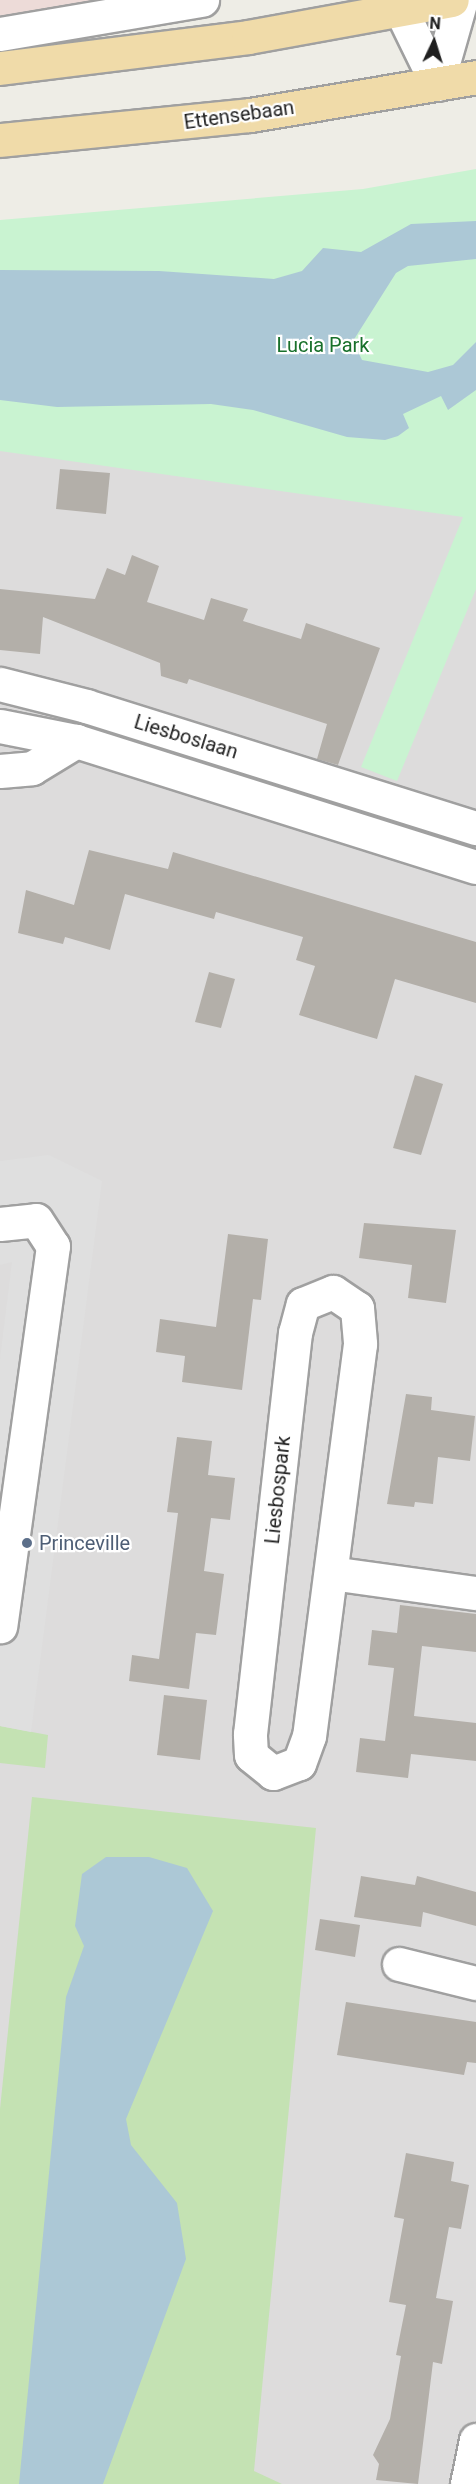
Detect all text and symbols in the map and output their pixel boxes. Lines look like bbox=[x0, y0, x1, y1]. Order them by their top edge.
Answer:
north arrow bbox=[404, 12, 464, 72]
text: N bbox=[429, 14, 442, 33]
street label: Ettensebaan bbox=[182, 95, 296, 135]
park label: Lucia Park bbox=[277, 333, 369, 357]
street label: Liesboslaan bbox=[131, 710, 241, 764]
street label: Liesbospark bbox=[260, 1435, 296, 1545]
place label: Princeville bbox=[39, 1531, 130, 1555]
marker: Princeville bbox=[20, 1536, 34, 1550]

